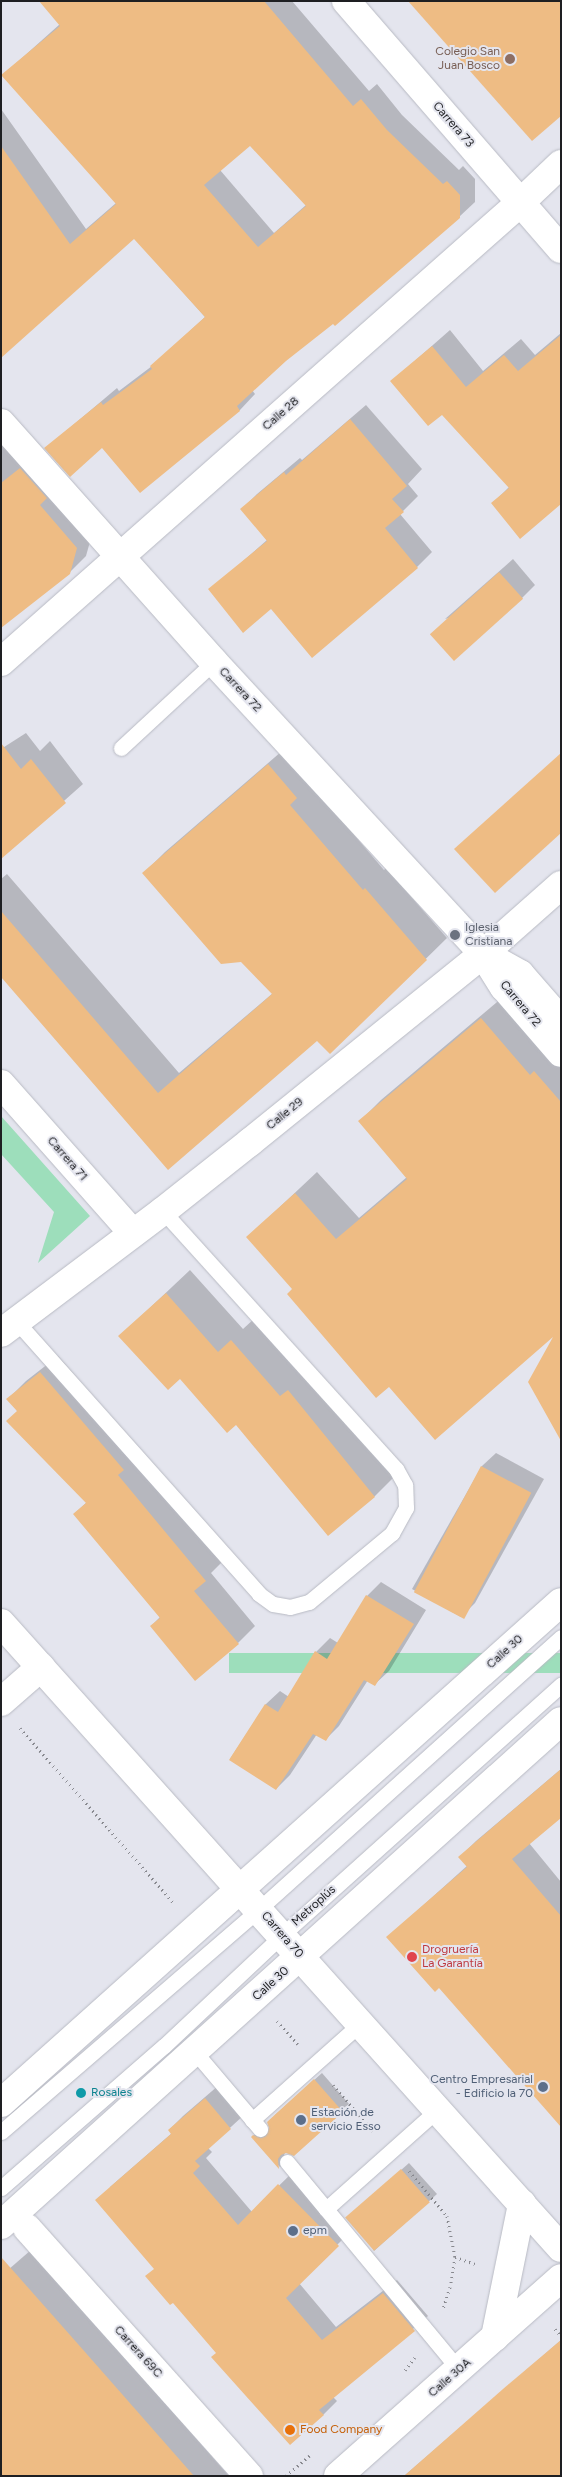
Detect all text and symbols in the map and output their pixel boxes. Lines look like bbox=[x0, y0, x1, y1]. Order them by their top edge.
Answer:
place label: Colegio San Juan Bosco bbox=[435, 45, 500, 73]
marker: Colegio San Juan Bosco bbox=[504, 53, 516, 65]
street label: Carrera 73 bbox=[429, 99, 477, 151]
street label: Calle 28 bbox=[260, 394, 302, 434]
street label: Carrera 72 bbox=[216, 665, 264, 715]
place label: Iglesia Cristiana bbox=[465, 921, 512, 949]
marker: Iglesia Cristiana bbox=[449, 929, 461, 941]
street label: Carrera 72 bbox=[497, 978, 543, 1030]
street label: Calle 29 bbox=[264, 1095, 306, 1133]
street label: Carrera 71 bbox=[44, 1134, 90, 1184]
street label: Calle 30 bbox=[484, 1632, 526, 1672]
street label: Metroplús bbox=[289, 1882, 339, 1930]
street label: Carrera 70 bbox=[258, 1909, 306, 1961]
place label: Drogruería La Garantía bbox=[422, 1943, 483, 1971]
marker: Drogruería La Garantía bbox=[406, 1951, 418, 1963]
street label: Calle 30 bbox=[250, 1964, 292, 2004]
place label: Centro Empresarial - Edificio la 70 bbox=[430, 2073, 533, 2101]
marker: Centro Empresarial - Edificio la 70 bbox=[537, 2081, 549, 2093]
place label: Rosales bbox=[91, 2086, 132, 2100]
marker: Rosales bbox=[75, 2087, 87, 2099]
place label: Estación de servicio Esso bbox=[311, 2106, 381, 2134]
marker: Estación de servicio Esso bbox=[295, 2114, 307, 2126]
place label: epm bbox=[303, 2224, 327, 2238]
marker: epm bbox=[287, 2225, 299, 2237]
street label: Carrera 69C bbox=[111, 2323, 165, 2381]
street label: Calle 30A bbox=[426, 2356, 474, 2400]
place label: Food Company bbox=[300, 2423, 382, 2437]
marker: Food Company bbox=[284, 2424, 296, 2436]

